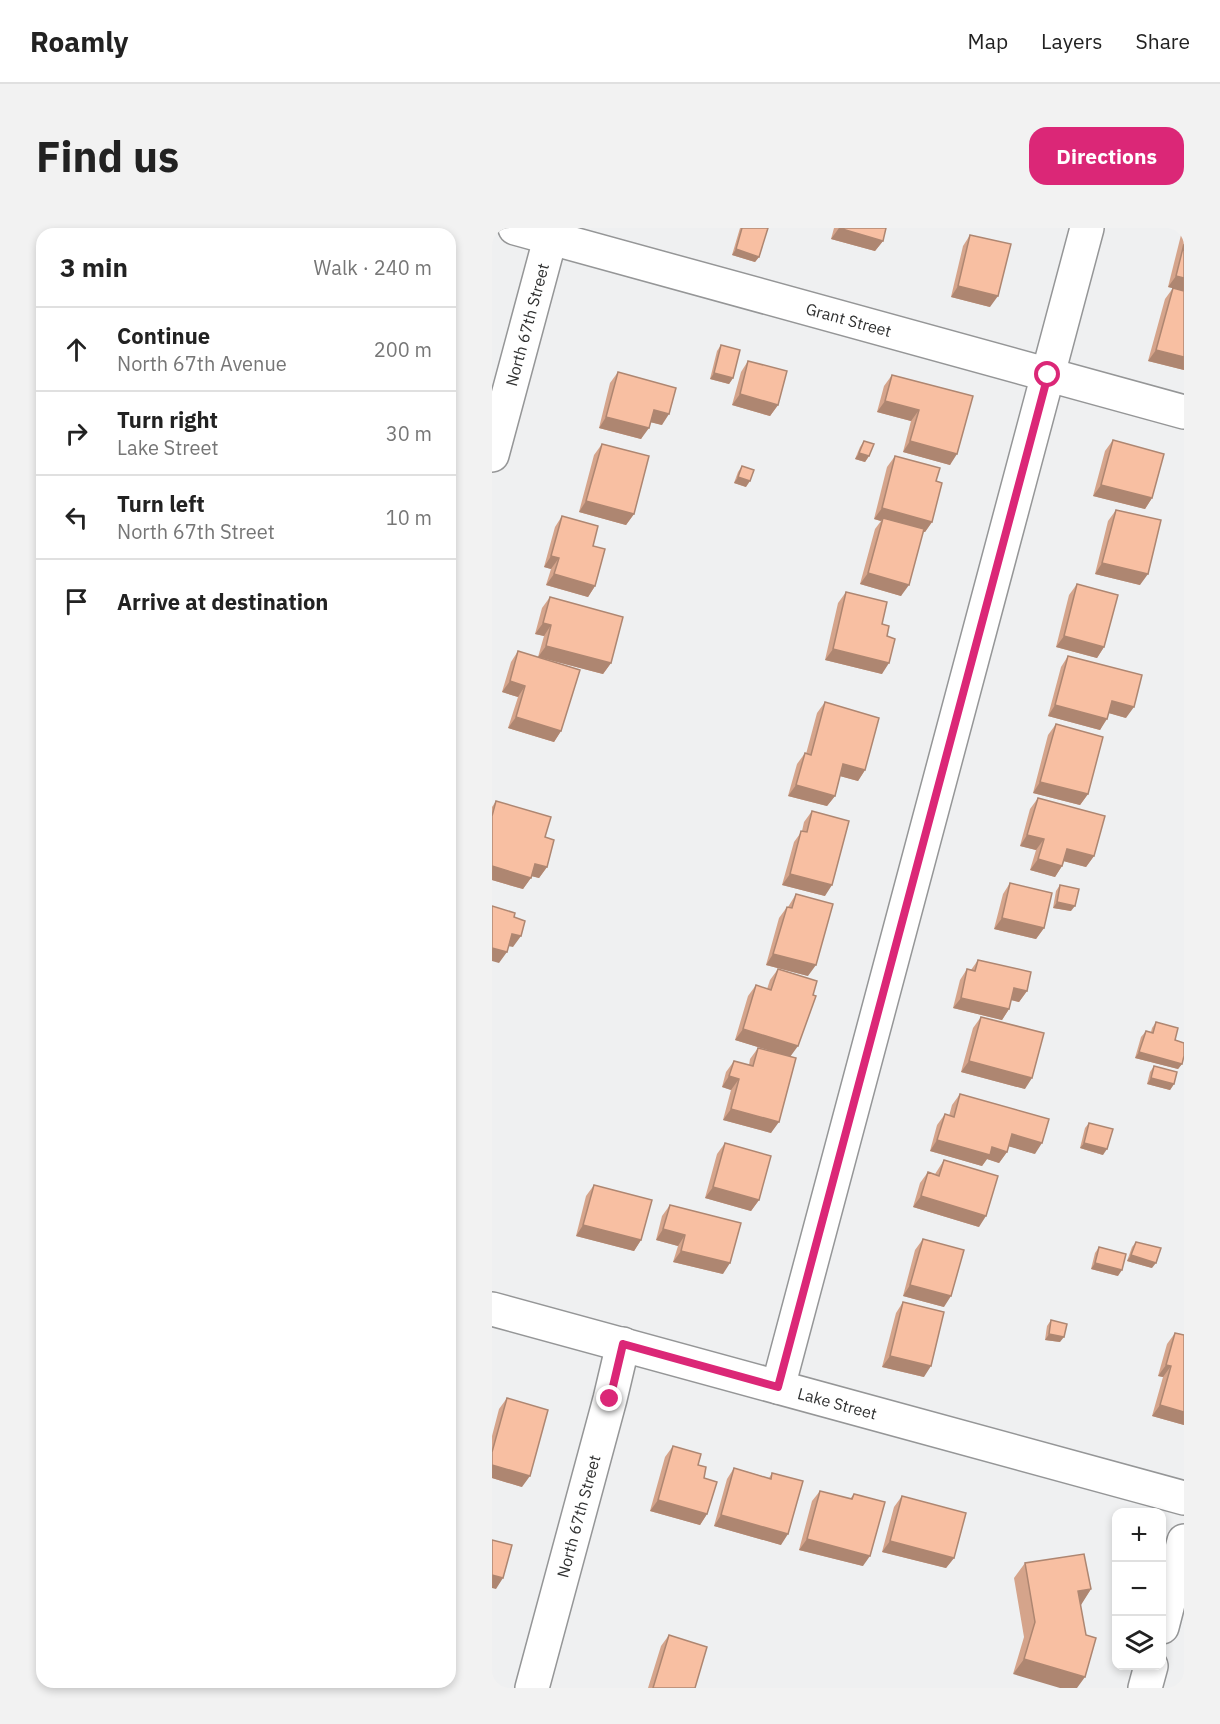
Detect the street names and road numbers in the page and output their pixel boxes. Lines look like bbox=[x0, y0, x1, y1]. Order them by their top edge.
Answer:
street label: North 67th Street bbox=[501, 261, 553, 388]
street label: Grant Street bbox=[804, 298, 894, 341]
street label: Lake Street bbox=[796, 1383, 879, 1424]
street label: North 67th Street bbox=[552, 1453, 605, 1580]

